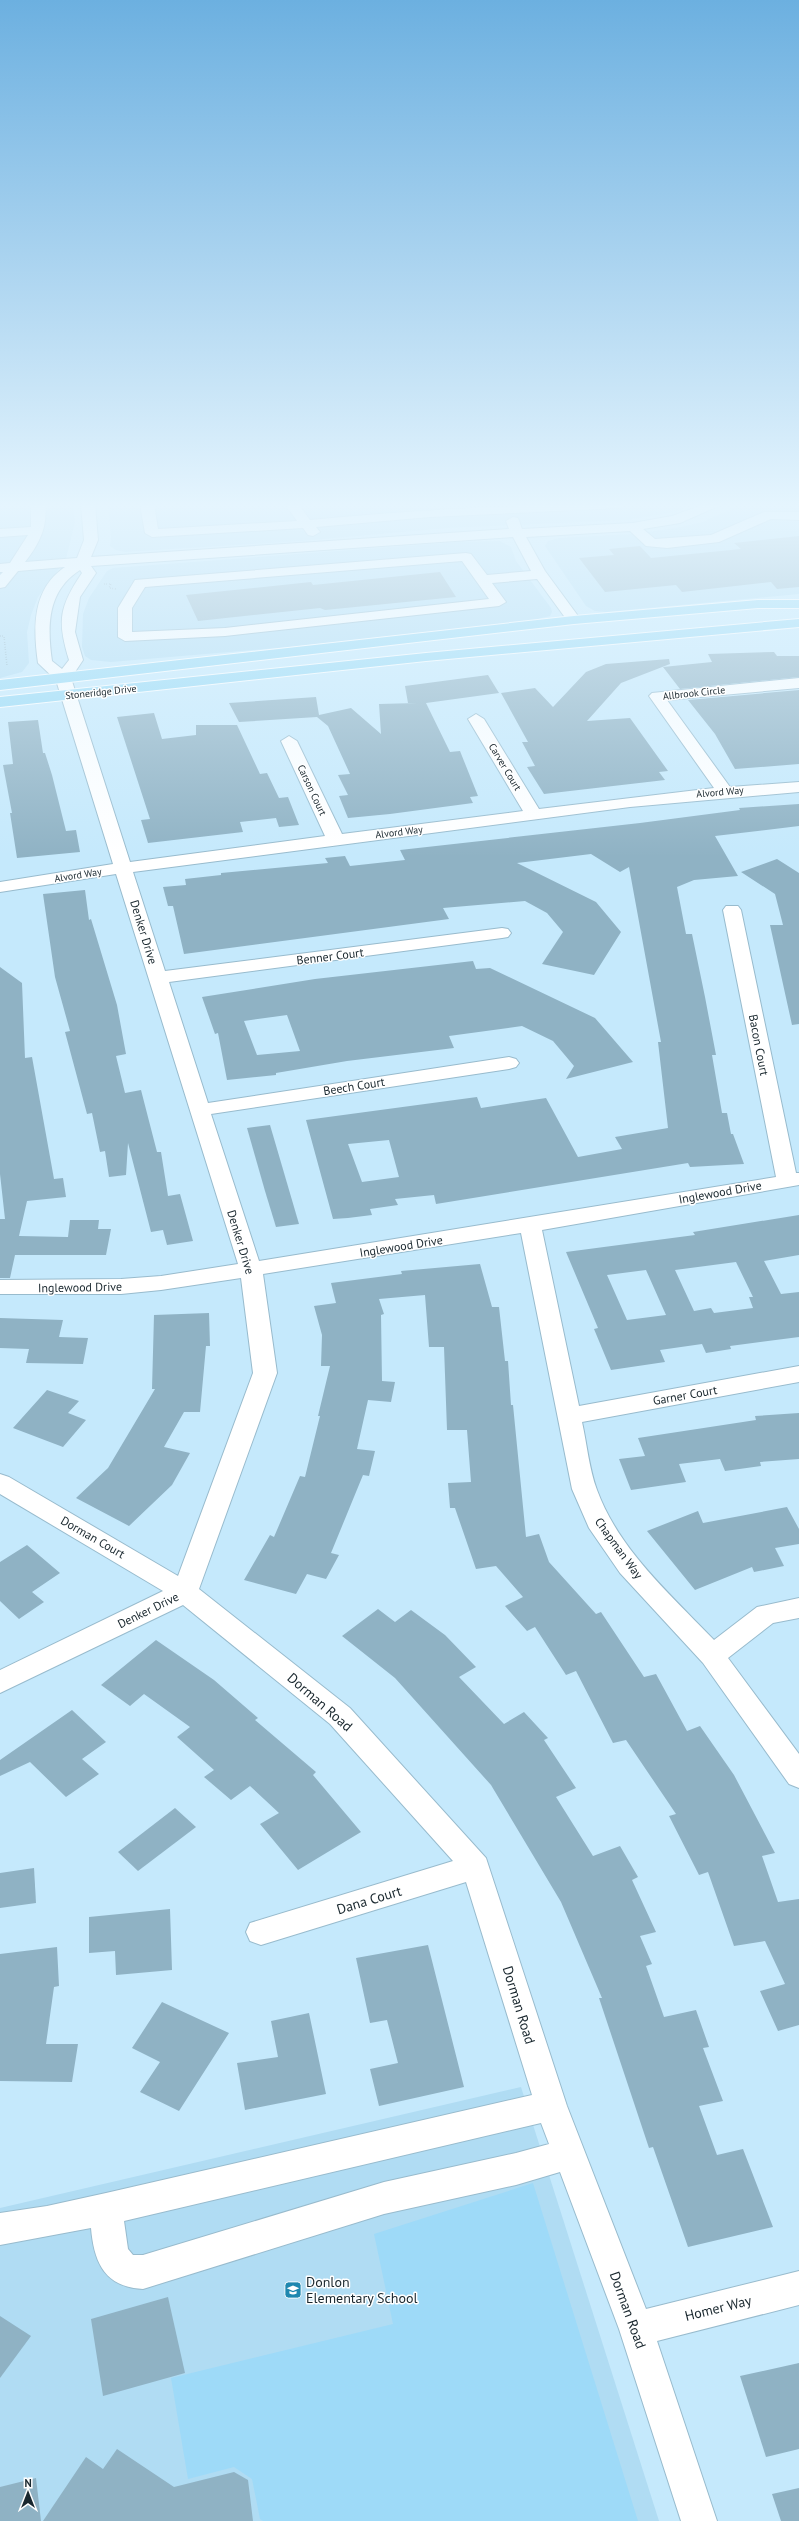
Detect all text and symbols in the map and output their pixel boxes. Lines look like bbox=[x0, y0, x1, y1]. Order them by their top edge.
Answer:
street label: Stoneridge Drive bbox=[65, 682, 137, 702]
street label: Allbrook Circle bbox=[662, 683, 726, 703]
street label: Carver Court bbox=[486, 741, 525, 794]
street label: Carson Court bbox=[295, 762, 330, 818]
street label: Alvord Way bbox=[696, 783, 745, 801]
street label: Alvord Way bbox=[375, 823, 424, 841]
street label: Alvord Way bbox=[53, 865, 103, 885]
street label: Denker Drive bbox=[127, 898, 161, 966]
street label: Benner Court bbox=[296, 944, 364, 968]
street label: Bacon Court bbox=[746, 1013, 772, 1077]
street label: Beech Court bbox=[322, 1074, 386, 1098]
street label: Inglewood Drive bbox=[677, 1177, 763, 1207]
street label: Denker Drive bbox=[224, 1208, 258, 1276]
street label: Inglewood Drive bbox=[358, 1232, 444, 1260]
street label: Inglewood Drive bbox=[38, 1279, 122, 1295]
street label: Garner Court bbox=[652, 1382, 718, 1408]
street label: Dorman Court bbox=[58, 1513, 128, 1561]
street label: Chapman Way bbox=[592, 1514, 646, 1582]
street label: Denker Drive bbox=[115, 1589, 181, 1631]
street label: Dorman Road bbox=[284, 1669, 356, 1735]
street label: Dana Court bbox=[334, 1882, 404, 1918]
street label: Dorman Road bbox=[499, 1964, 539, 2046]
street label: Dorman Road bbox=[606, 2269, 650, 2351]
place label: Donlon Elementary School bbox=[306, 2273, 418, 2307]
school or university icon: Donlon Elementary School bbox=[283, 2280, 303, 2300]
street label: Homer Way bbox=[683, 2291, 754, 2325]
north arrow bbox=[8, 2473, 48, 2513]
text: N bbox=[24, 2476, 32, 2490]

